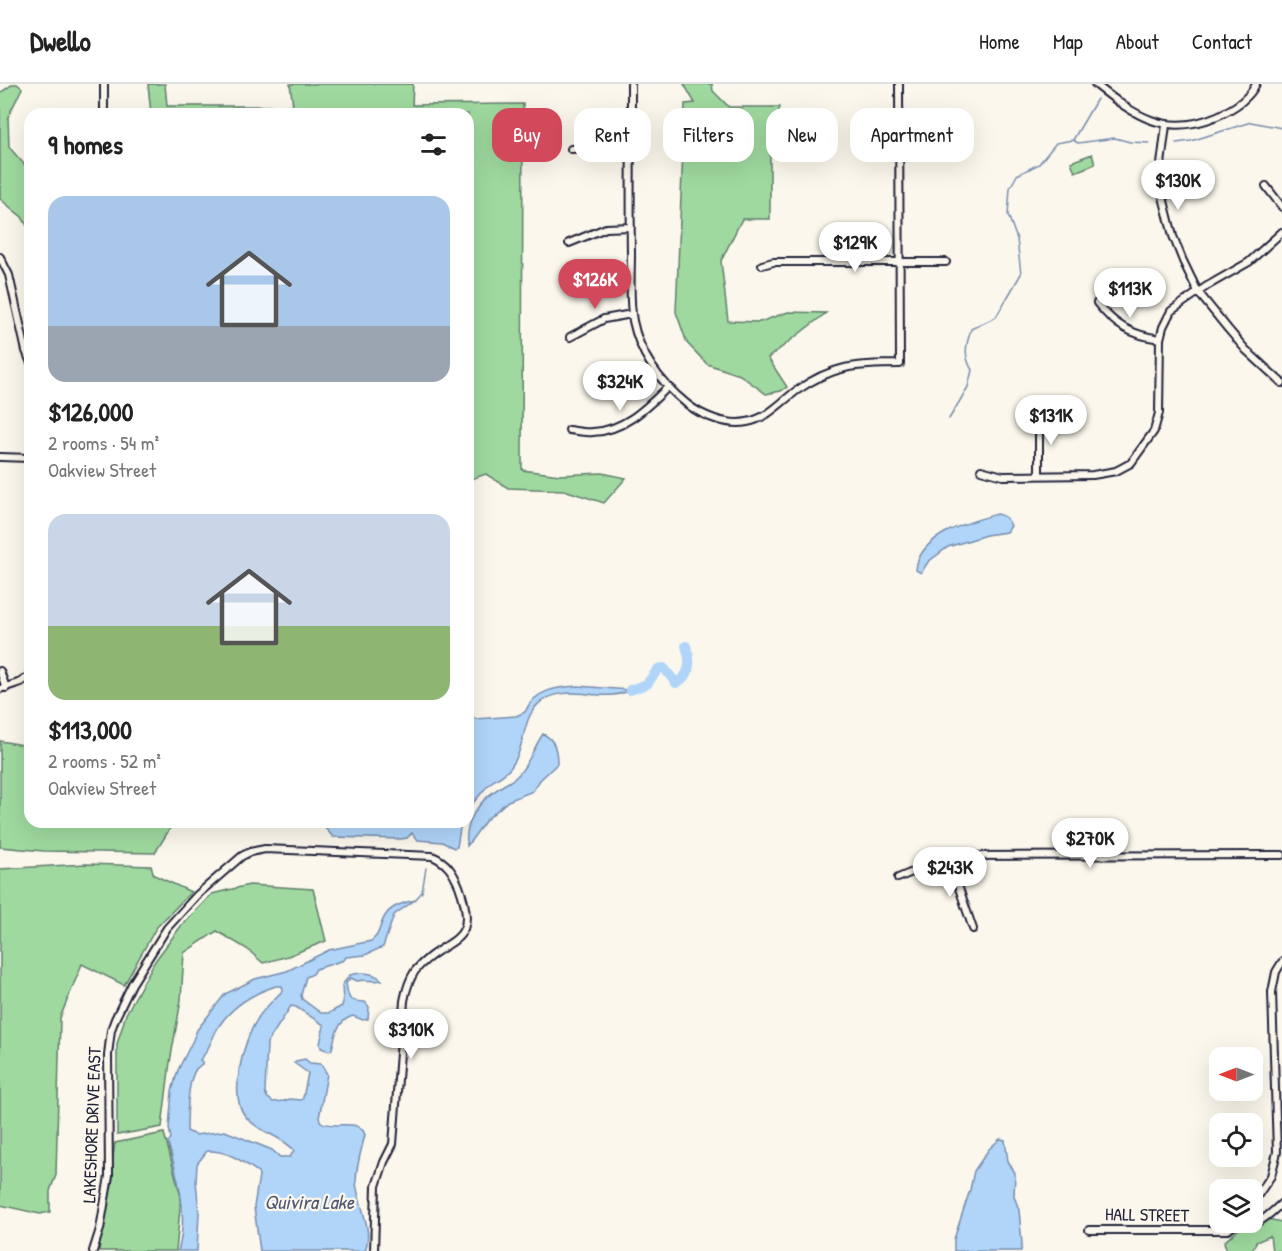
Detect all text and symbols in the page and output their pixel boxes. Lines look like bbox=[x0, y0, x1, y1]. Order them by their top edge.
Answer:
text: Dwello bbox=[30, 22, 91, 60]
text: Home bbox=[979, 27, 1020, 56]
text: Map bbox=[1053, 27, 1083, 56]
text: About bbox=[1116, 27, 1159, 56]
text: Contact bbox=[1192, 27, 1252, 56]
chip: Buy bbox=[492, 108, 562, 162]
chip: Rent bbox=[574, 108, 651, 162]
chip: Filters bbox=[663, 108, 754, 162]
chip: New bbox=[766, 108, 838, 162]
chip: Apartment bbox=[850, 108, 974, 162]
text: 9 homes bbox=[48, 127, 123, 162]
icon: filters bbox=[417, 128, 450, 161]
pin: $130K bbox=[1136, 160, 1220, 211]
text: $130K bbox=[1155, 166, 1201, 193]
pin: $129K bbox=[813, 222, 897, 273]
text: $129K bbox=[833, 228, 877, 255]
icon: home bbox=[195, 235, 303, 343]
pin: $126K bbox=[553, 259, 637, 310]
text: $126K bbox=[572, 265, 618, 292]
pin: $113K bbox=[1088, 268, 1172, 319]
text: $113K bbox=[1108, 274, 1152, 301]
pin: $324K bbox=[578, 361, 662, 412]
text: $324K bbox=[597, 367, 643, 394]
text: $126,000 bbox=[48, 394, 133, 429]
pin: $131K bbox=[1009, 395, 1093, 446]
text: $131K bbox=[1029, 401, 1073, 428]
text: 2 rooms · 54 m² bbox=[48, 429, 159, 456]
text: Oakview Street bbox=[48, 456, 156, 483]
icon: home bbox=[195, 553, 303, 661]
text: $113,000 bbox=[48, 712, 132, 747]
text: 2 rooms · 52 m² bbox=[48, 747, 161, 774]
text: Oakview Street bbox=[48, 774, 156, 801]
pin: $270K bbox=[1048, 818, 1132, 869]
text: $270K bbox=[1066, 824, 1114, 851]
pin: $243K bbox=[908, 847, 992, 898]
text: $243K bbox=[927, 853, 973, 880]
pin: $310K bbox=[369, 1009, 453, 1060]
text: $310K bbox=[388, 1015, 434, 1042]
street label: LAKESHORE DRIVE EAST bbox=[76, 1046, 107, 1204]
north arrow bbox=[1209, 1047, 1263, 1101]
map controls bbox=[1209, 1047, 1263, 1233]
button: locate bbox=[1209, 1113, 1263, 1167]
button: layers bbox=[1209, 1179, 1263, 1233]
water label: Quivira Lake bbox=[264, 1188, 355, 1215]
street label: HALL STREET bbox=[1105, 1201, 1190, 1228]

